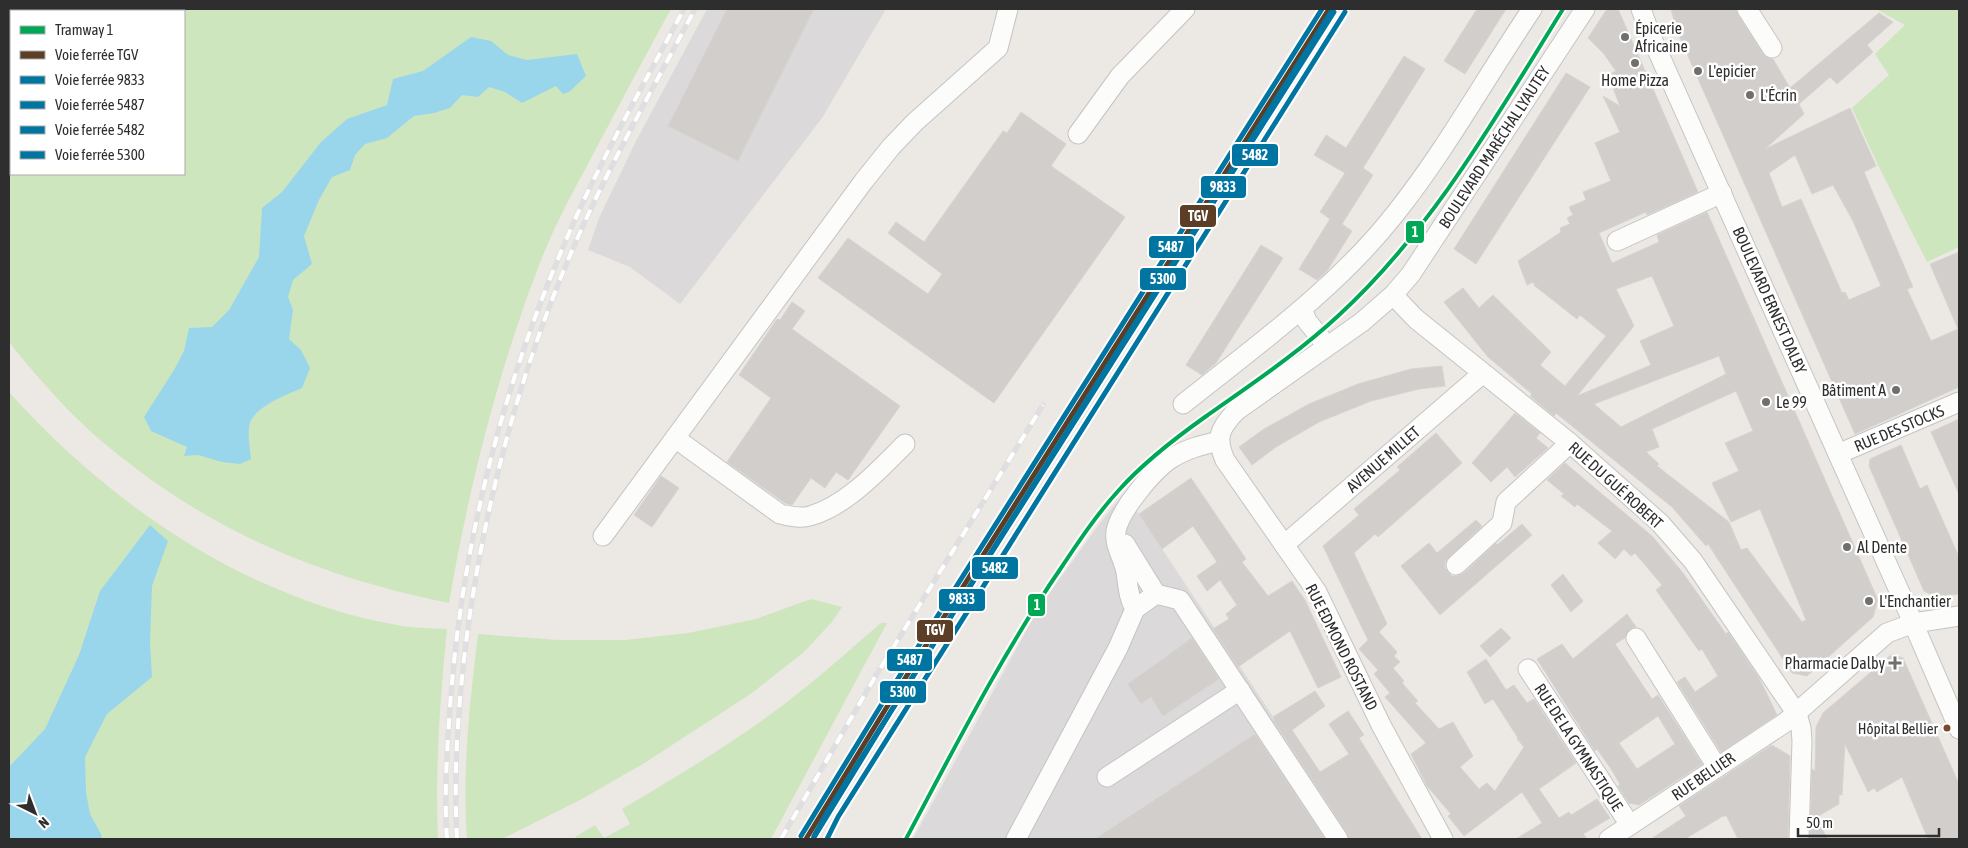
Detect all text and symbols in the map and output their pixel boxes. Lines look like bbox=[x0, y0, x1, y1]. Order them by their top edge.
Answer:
legend bbox=[10, 10, 185, 175]
place label: Épicerie Africaine bbox=[1635, 19, 1688, 55]
text: Tramway 1 bbox=[55, 21, 114, 38]
marker: Épicerie Africaine bbox=[1619, 31, 1631, 43]
text: Voie ferrée TGV bbox=[55, 46, 139, 63]
marker: Home Pizza bbox=[1629, 57, 1641, 69]
street label: BOULEVARD MARÉCHAL LYAUTEY bbox=[1435, 62, 1554, 231]
place label: L'epicier bbox=[1708, 62, 1756, 81]
marker: L'epicier bbox=[1692, 65, 1704, 77]
text: Voie ferrée 9833 bbox=[55, 71, 145, 88]
place label: Home Pizza bbox=[1601, 71, 1669, 89]
place label: L'Écrin bbox=[1760, 86, 1797, 104]
marker: L'Écrin bbox=[1744, 89, 1756, 101]
text: Voie ferrée 5487 bbox=[55, 96, 145, 113]
text: Voie ferrée 5482 bbox=[55, 121, 145, 138]
line badge: 5482 bbox=[1231, 143, 1279, 167]
text: Voie ferrée 5300 bbox=[55, 146, 145, 163]
text: 5482 bbox=[1242, 147, 1269, 163]
line badge: 9833 bbox=[1200, 175, 1247, 199]
text: 9833 bbox=[1210, 179, 1236, 195]
line badge: TGV bbox=[1179, 204, 1217, 228]
text: TGV bbox=[1188, 208, 1208, 224]
line badge: 1 bbox=[1405, 220, 1425, 244]
text: 1 bbox=[1412, 224, 1419, 240]
street label: BOULEVARD ERNEST DALBY bbox=[1730, 224, 1811, 377]
line badge: 5487 bbox=[1148, 235, 1195, 259]
text: 5487 bbox=[1158, 239, 1184, 255]
line badge: 5300 bbox=[1139, 267, 1187, 291]
text: 5300 bbox=[1150, 271, 1177, 287]
place label: Bâtiment A bbox=[1822, 381, 1886, 399]
marker: Bâtiment A bbox=[1890, 384, 1902, 396]
place label: Le 99 bbox=[1776, 393, 1807, 411]
marker: Le 99 bbox=[1760, 396, 1772, 408]
street label: RUE DES STOCKS bbox=[1851, 401, 1947, 455]
street label: AVENUE MILLET bbox=[1343, 422, 1423, 496]
street label: RUE DU GUÉ ROBERT bbox=[1565, 438, 1667, 532]
place label: Al Dente bbox=[1857, 538, 1907, 556]
marker: Al Dente bbox=[1841, 541, 1853, 553]
line badge: 5482 bbox=[971, 556, 1019, 580]
text: 5482 bbox=[982, 560, 1009, 576]
street label: RUE EDMOND ROSTAND bbox=[1302, 581, 1382, 713]
line badge: 9833 bbox=[938, 588, 986, 612]
text: 9833 bbox=[949, 591, 975, 607]
place label: L'Enchantier bbox=[1879, 592, 1951, 610]
line badge: 1 bbox=[1027, 593, 1046, 617]
marker: L'Enchantier bbox=[1863, 595, 1875, 607]
text: 1 bbox=[1034, 597, 1041, 613]
line badge: TGV bbox=[916, 619, 954, 643]
text: TGV bbox=[925, 622, 945, 638]
line badge: 5487 bbox=[886, 648, 933, 672]
text: 5487 bbox=[897, 652, 923, 668]
place label: Pharmacie Dalby bbox=[1785, 654, 1885, 673]
marker: Pharmacie Dalby bbox=[1889, 657, 1901, 669]
line badge: 5300 bbox=[879, 680, 927, 704]
street label: RUE DE LA GYMNASTIQUE bbox=[1531, 680, 1627, 814]
text: 5300 bbox=[890, 684, 917, 700]
place label: Hôpital Bellier bbox=[1858, 720, 1939, 737]
marker: Hôpital Bellier bbox=[1942, 723, 1952, 733]
street label: RUE BELLIER bbox=[1668, 748, 1738, 804]
north arrow bbox=[10, 788, 60, 838]
scale bar bbox=[1798, 806, 1939, 838]
text: N bbox=[35, 814, 52, 831]
text: 50 m bbox=[1806, 814, 1833, 831]

